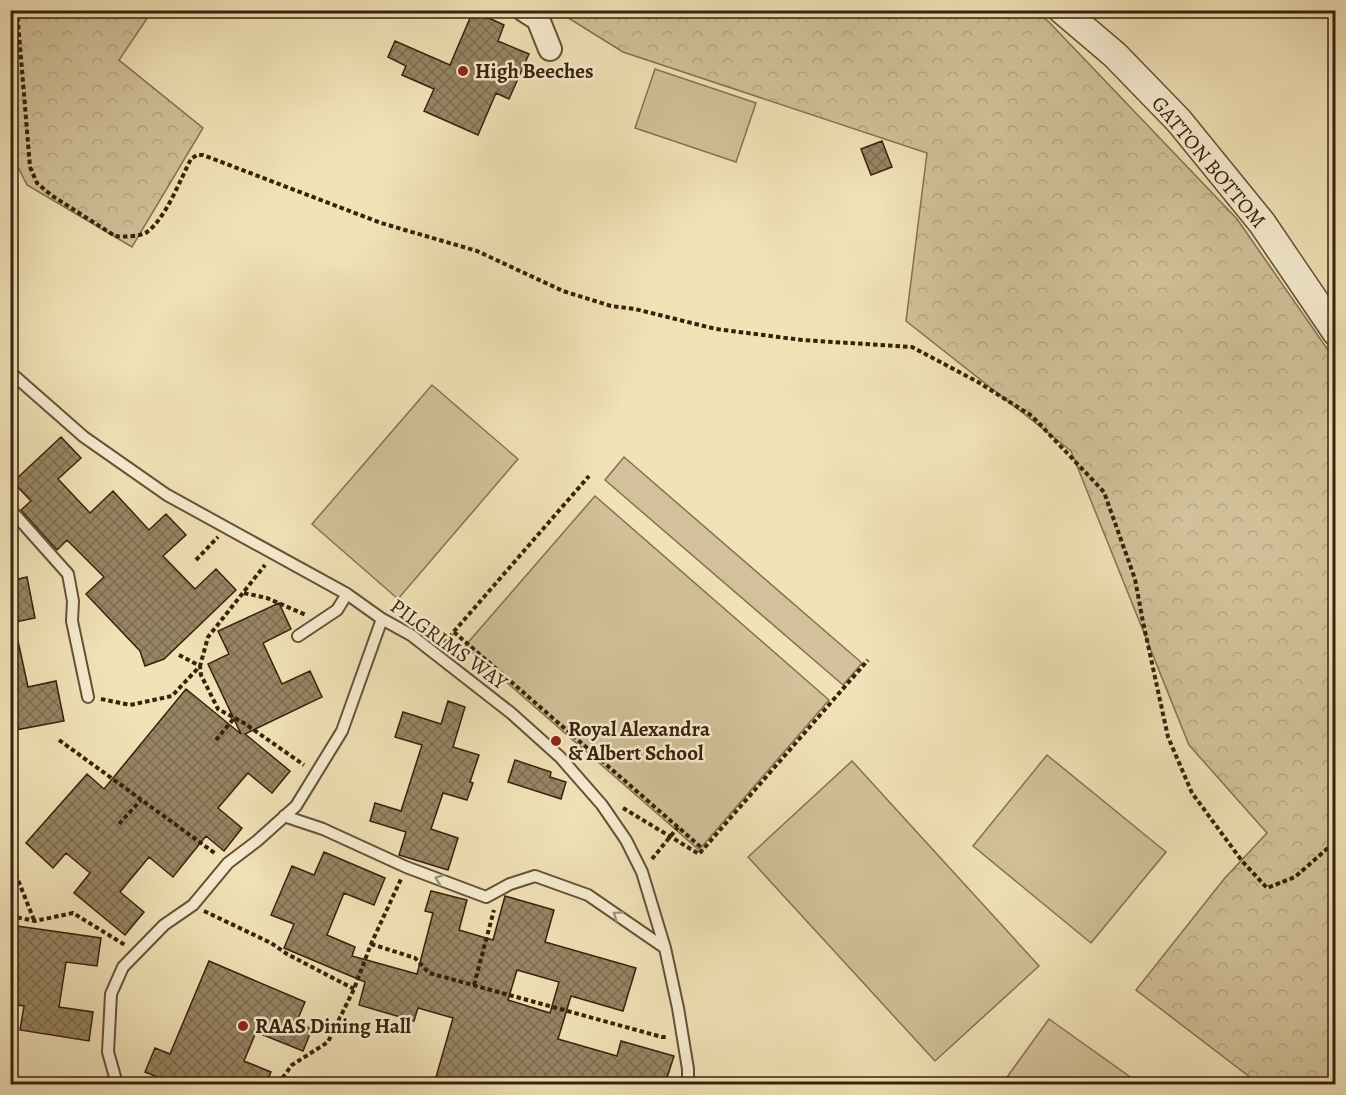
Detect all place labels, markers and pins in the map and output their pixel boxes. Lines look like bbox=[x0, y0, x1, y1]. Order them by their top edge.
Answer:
place label: High Beeches bbox=[475, 57, 594, 85]
marker: High Beeches bbox=[456, 64, 470, 78]
place label: Royal Alexandra & Albert School bbox=[568, 715, 711, 767]
marker: Royal Alexandra & Albert School bbox=[549, 734, 563, 748]
place label: RAAS Dining Hall bbox=[255, 1012, 411, 1040]
marker: RAAS Dining Hall bbox=[236, 1019, 250, 1033]

